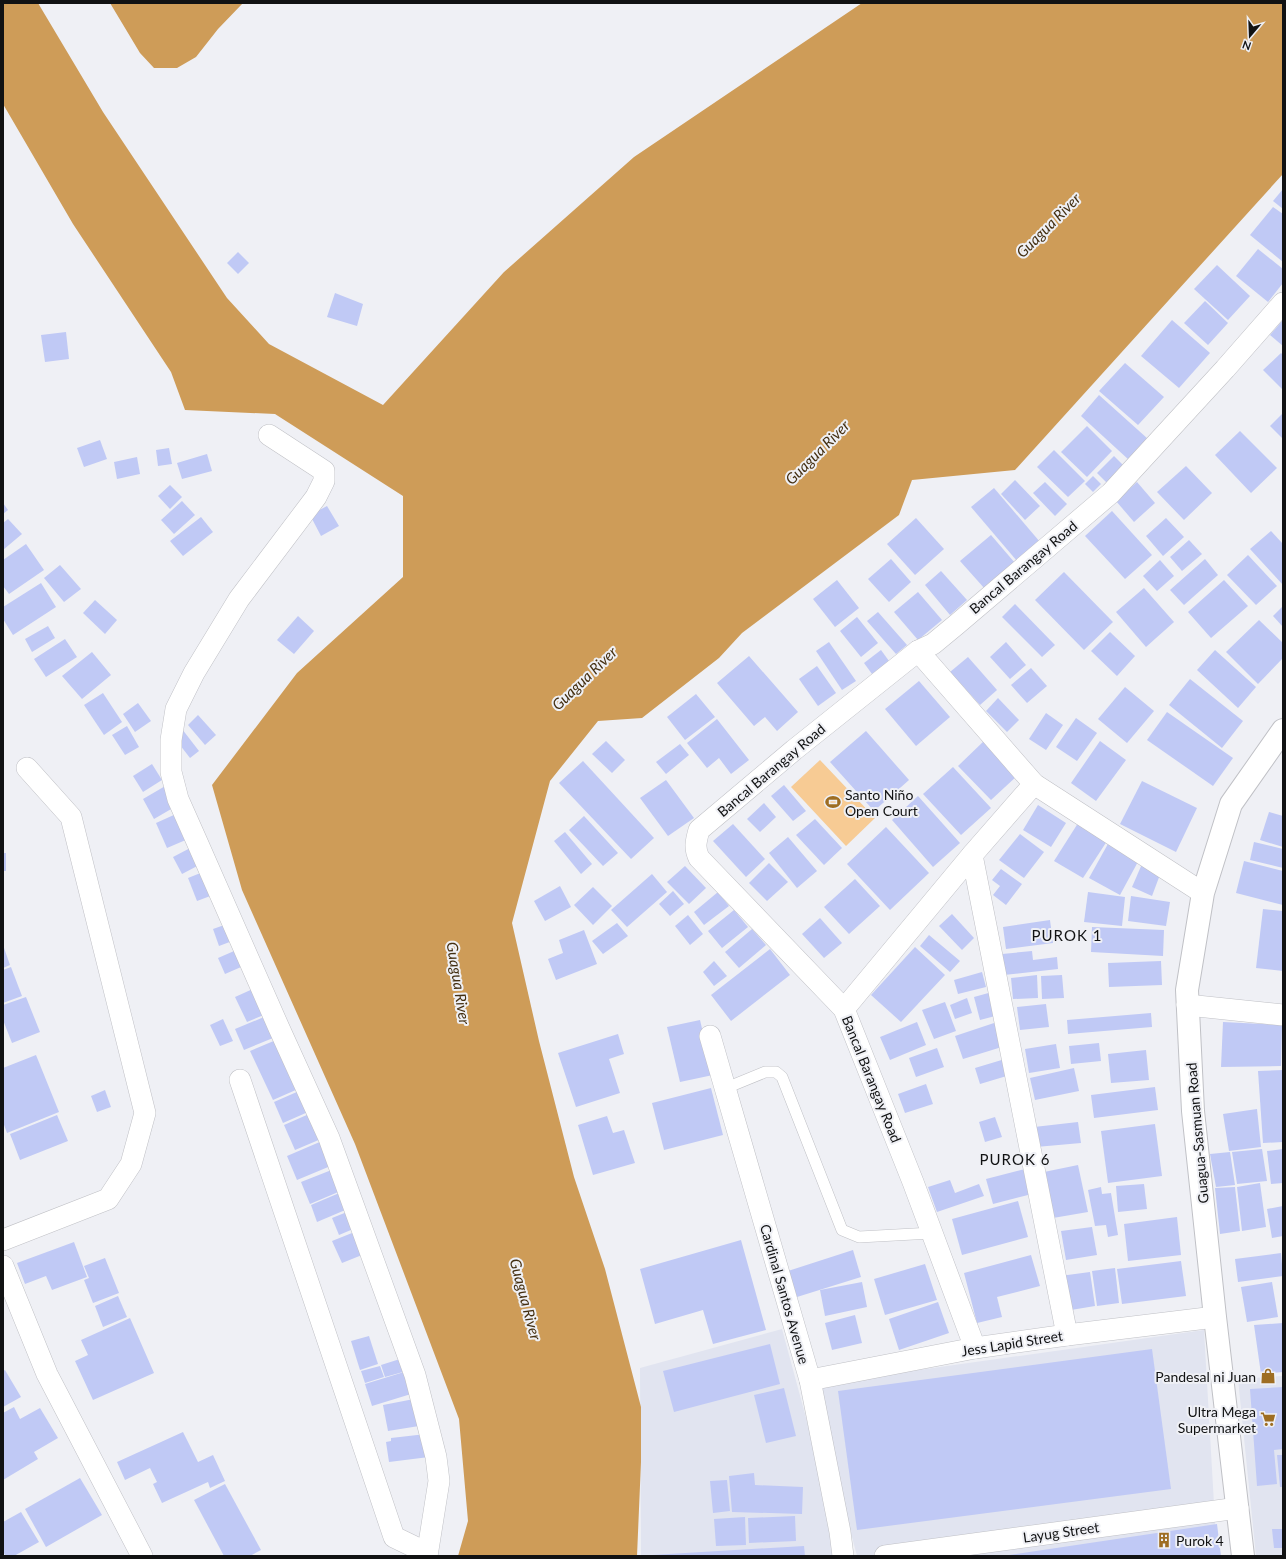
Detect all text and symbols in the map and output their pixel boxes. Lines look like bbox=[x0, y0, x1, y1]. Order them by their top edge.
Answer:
north arrow bbox=[1230, 16, 1270, 56]
text: N bbox=[1240, 38, 1253, 53]
water label: Guagua River bbox=[1012, 189, 1084, 261]
water label: Guagua River bbox=[781, 416, 853, 488]
street label: Bancal Barangay Road bbox=[966, 517, 1080, 617]
water label: Guagua River bbox=[548, 642, 621, 713]
street label: Bancal Barangay Road bbox=[714, 720, 828, 820]
place label: Santo Niño Open Court bbox=[845, 786, 918, 819]
sports icon: Santo Niño Open Court bbox=[824, 793, 842, 811]
district label: PUROK 1 bbox=[1032, 926, 1102, 944]
water label: Guagua River bbox=[444, 940, 475, 1026]
street label: Bancal Barangay Road bbox=[839, 1013, 905, 1145]
street label: Guagua-Sasmuan Road bbox=[1182, 1062, 1212, 1204]
district label: PUROK 6 bbox=[980, 1150, 1050, 1168]
street label: Cardinal Santos Avenue bbox=[757, 1222, 813, 1366]
water label: Guagua River bbox=[507, 1256, 546, 1342]
street label: Jess Lapid Street bbox=[960, 1327, 1064, 1359]
shop icon: Pandesal ni Juan bbox=[1259, 1367, 1277, 1385]
place label: Pandesal ni Juan bbox=[1155, 1368, 1256, 1385]
place label: Ultra Mega Supermarket bbox=[1178, 1403, 1256, 1436]
supermarket icon: Ultra Mega Supermarket bbox=[1259, 1410, 1277, 1428]
street label: Layug Street bbox=[1022, 1518, 1100, 1546]
building icon: Purok 4 bbox=[1155, 1531, 1173, 1549]
place label: Purok 4 bbox=[1176, 1532, 1224, 1549]

